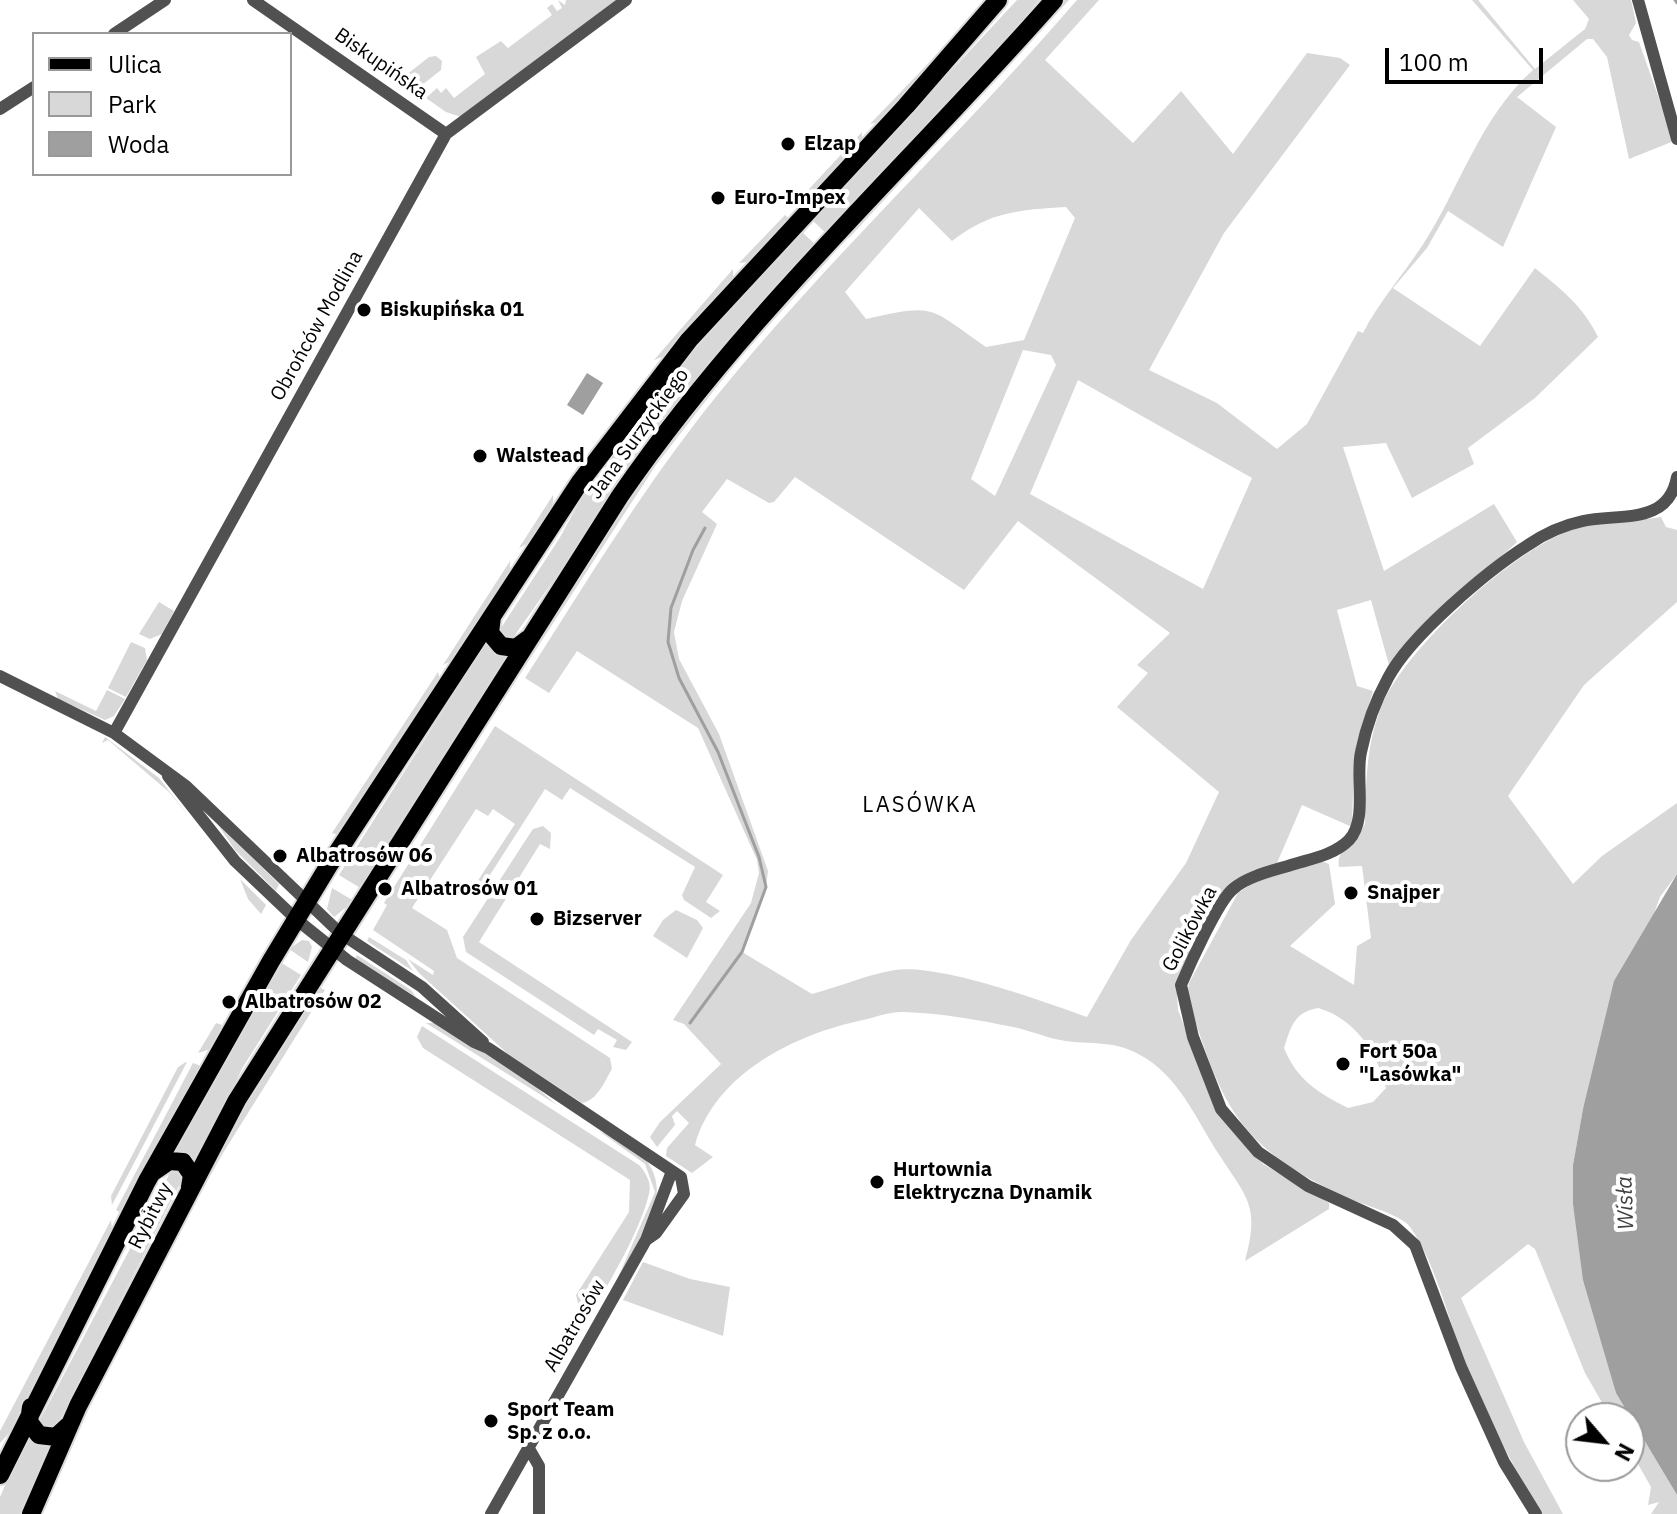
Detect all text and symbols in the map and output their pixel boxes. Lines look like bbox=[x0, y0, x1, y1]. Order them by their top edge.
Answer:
street label: Biskupińska bbox=[330, 23, 432, 105]
legend bbox=[32, 32, 292, 176]
scale bar bbox=[1389, 32, 1547, 82]
text: 100 m bbox=[1399, 46, 1469, 78]
text: Ulica bbox=[108, 48, 162, 80]
text: Park bbox=[108, 88, 157, 120]
text: Woda bbox=[108, 128, 169, 160]
place label: Elzap bbox=[804, 132, 856, 156]
marker: Elzap bbox=[779, 135, 797, 153]
place label: Euro-Impex bbox=[734, 186, 846, 210]
marker: Euro-Impex bbox=[709, 189, 727, 207]
street label: Obrońców Modlina bbox=[266, 247, 368, 405]
place label: Biskupińska 01 bbox=[380, 298, 524, 322]
marker: Biskupińska 01 bbox=[355, 301, 373, 319]
street label: Jana Surzyckiego bbox=[584, 364, 694, 504]
place label: Walstead bbox=[496, 444, 585, 468]
marker: Walstead bbox=[471, 447, 489, 465]
district label: LASÓWKA bbox=[862, 793, 978, 819]
place label: Albatrosów 06 bbox=[296, 844, 433, 868]
marker: Albatrosów 06 bbox=[271, 847, 289, 865]
place label: Albatrosów 01 bbox=[401, 877, 538, 901]
marker: Albatrosów 01 bbox=[376, 880, 394, 898]
place label: Snajper bbox=[1367, 881, 1440, 905]
street label: Golikówka bbox=[1157, 882, 1223, 976]
marker: Snajper bbox=[1342, 884, 1360, 902]
place label: Bizserver bbox=[553, 907, 642, 931]
marker: Bizserver bbox=[528, 910, 546, 928]
place label: Albatrosów 02 bbox=[245, 990, 382, 1014]
marker: Albatrosów 02 bbox=[220, 993, 238, 1011]
place label: Fort 50a "Lasówka" bbox=[1359, 1040, 1461, 1087]
marker: Fort 50a "Lasówka" bbox=[1334, 1055, 1352, 1073]
place label: Hurtownia Elektryczna Dynamik bbox=[893, 1158, 1092, 1205]
marker: Hurtownia Elektryczna Dynamik bbox=[868, 1173, 886, 1191]
water label: Wisła bbox=[1612, 1176, 1640, 1230]
street label: Rybitwy bbox=[124, 1179, 178, 1253]
street label: Albatrosów bbox=[539, 1276, 611, 1376]
place label: Sport Team Sp. z o.o. bbox=[507, 1398, 614, 1445]
north arrow bbox=[1565, 1402, 1645, 1482]
marker: Sport Team Sp. z o.o. bbox=[482, 1412, 500, 1430]
text: N bbox=[1608, 1439, 1641, 1466]

